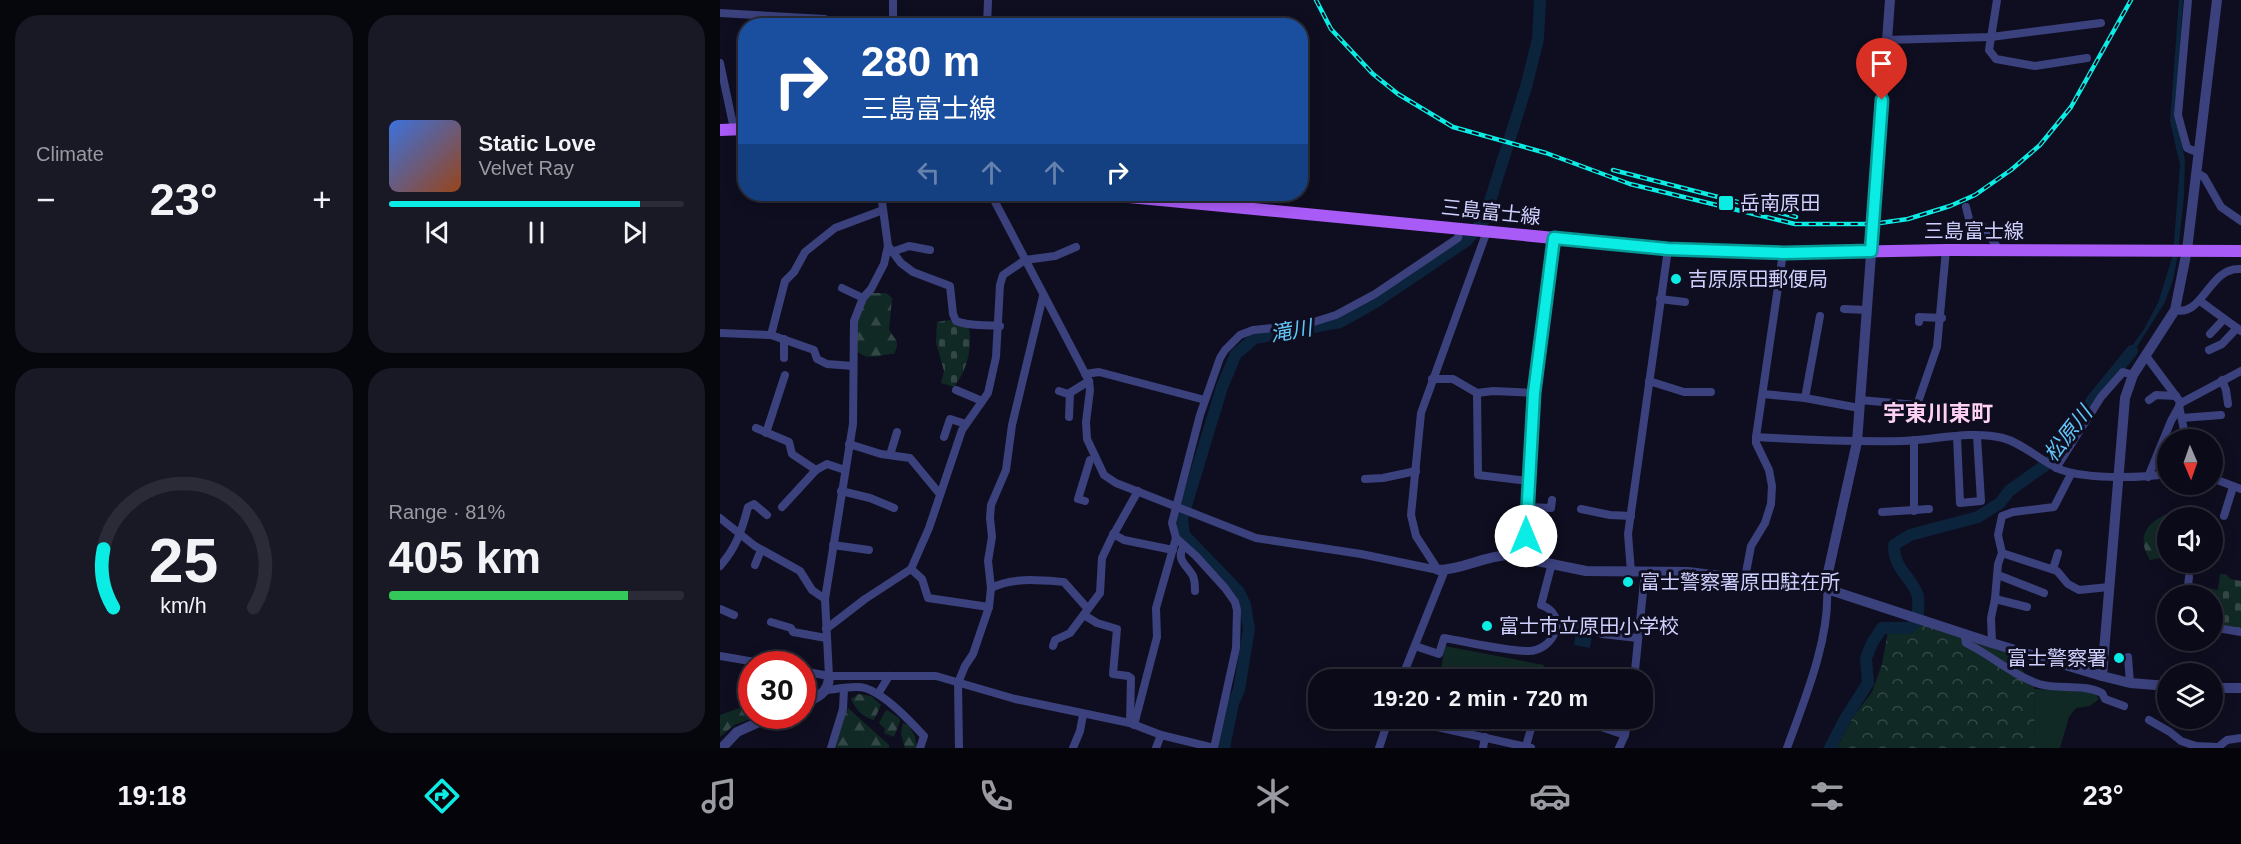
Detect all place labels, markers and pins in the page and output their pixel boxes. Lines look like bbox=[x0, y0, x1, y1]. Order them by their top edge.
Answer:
pin bbox=[1856, 38, 1907, 100]
place label: 岳南原田 bbox=[1740, 192, 1820, 214]
marker: 岳南原田 bbox=[1717, 194, 1735, 212]
place label: 吉原原田郵便局 bbox=[1688, 268, 1828, 290]
marker: 吉原原田郵便局 bbox=[1669, 272, 1683, 286]
place label: 富士警察署原田駐在所 bbox=[1640, 571, 1840, 593]
marker: 富士警察署原田駐在所 bbox=[1621, 575, 1635, 589]
place label: 富士市立原田小学校 bbox=[1499, 615, 1679, 637]
marker: 富士市立原田小学校 bbox=[1480, 619, 1494, 633]
place label: 富士警察署 bbox=[2007, 647, 2107, 669]
marker: 富士警察署 bbox=[2112, 651, 2126, 665]

